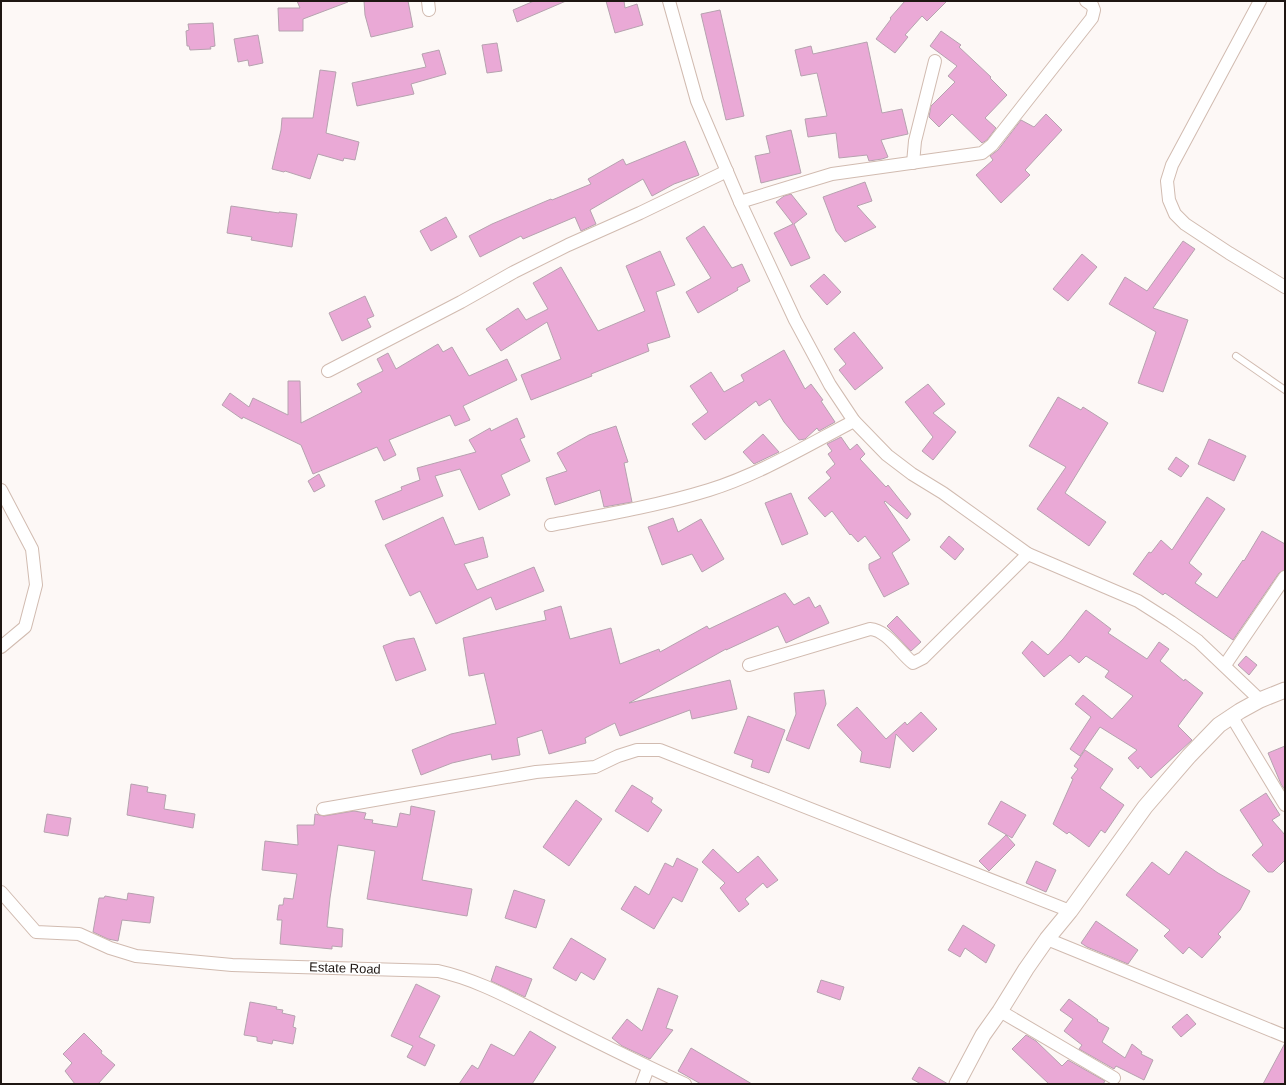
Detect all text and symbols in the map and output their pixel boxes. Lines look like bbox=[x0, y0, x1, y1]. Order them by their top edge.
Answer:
street label: Estate Road bbox=[309, 959, 381, 977]

